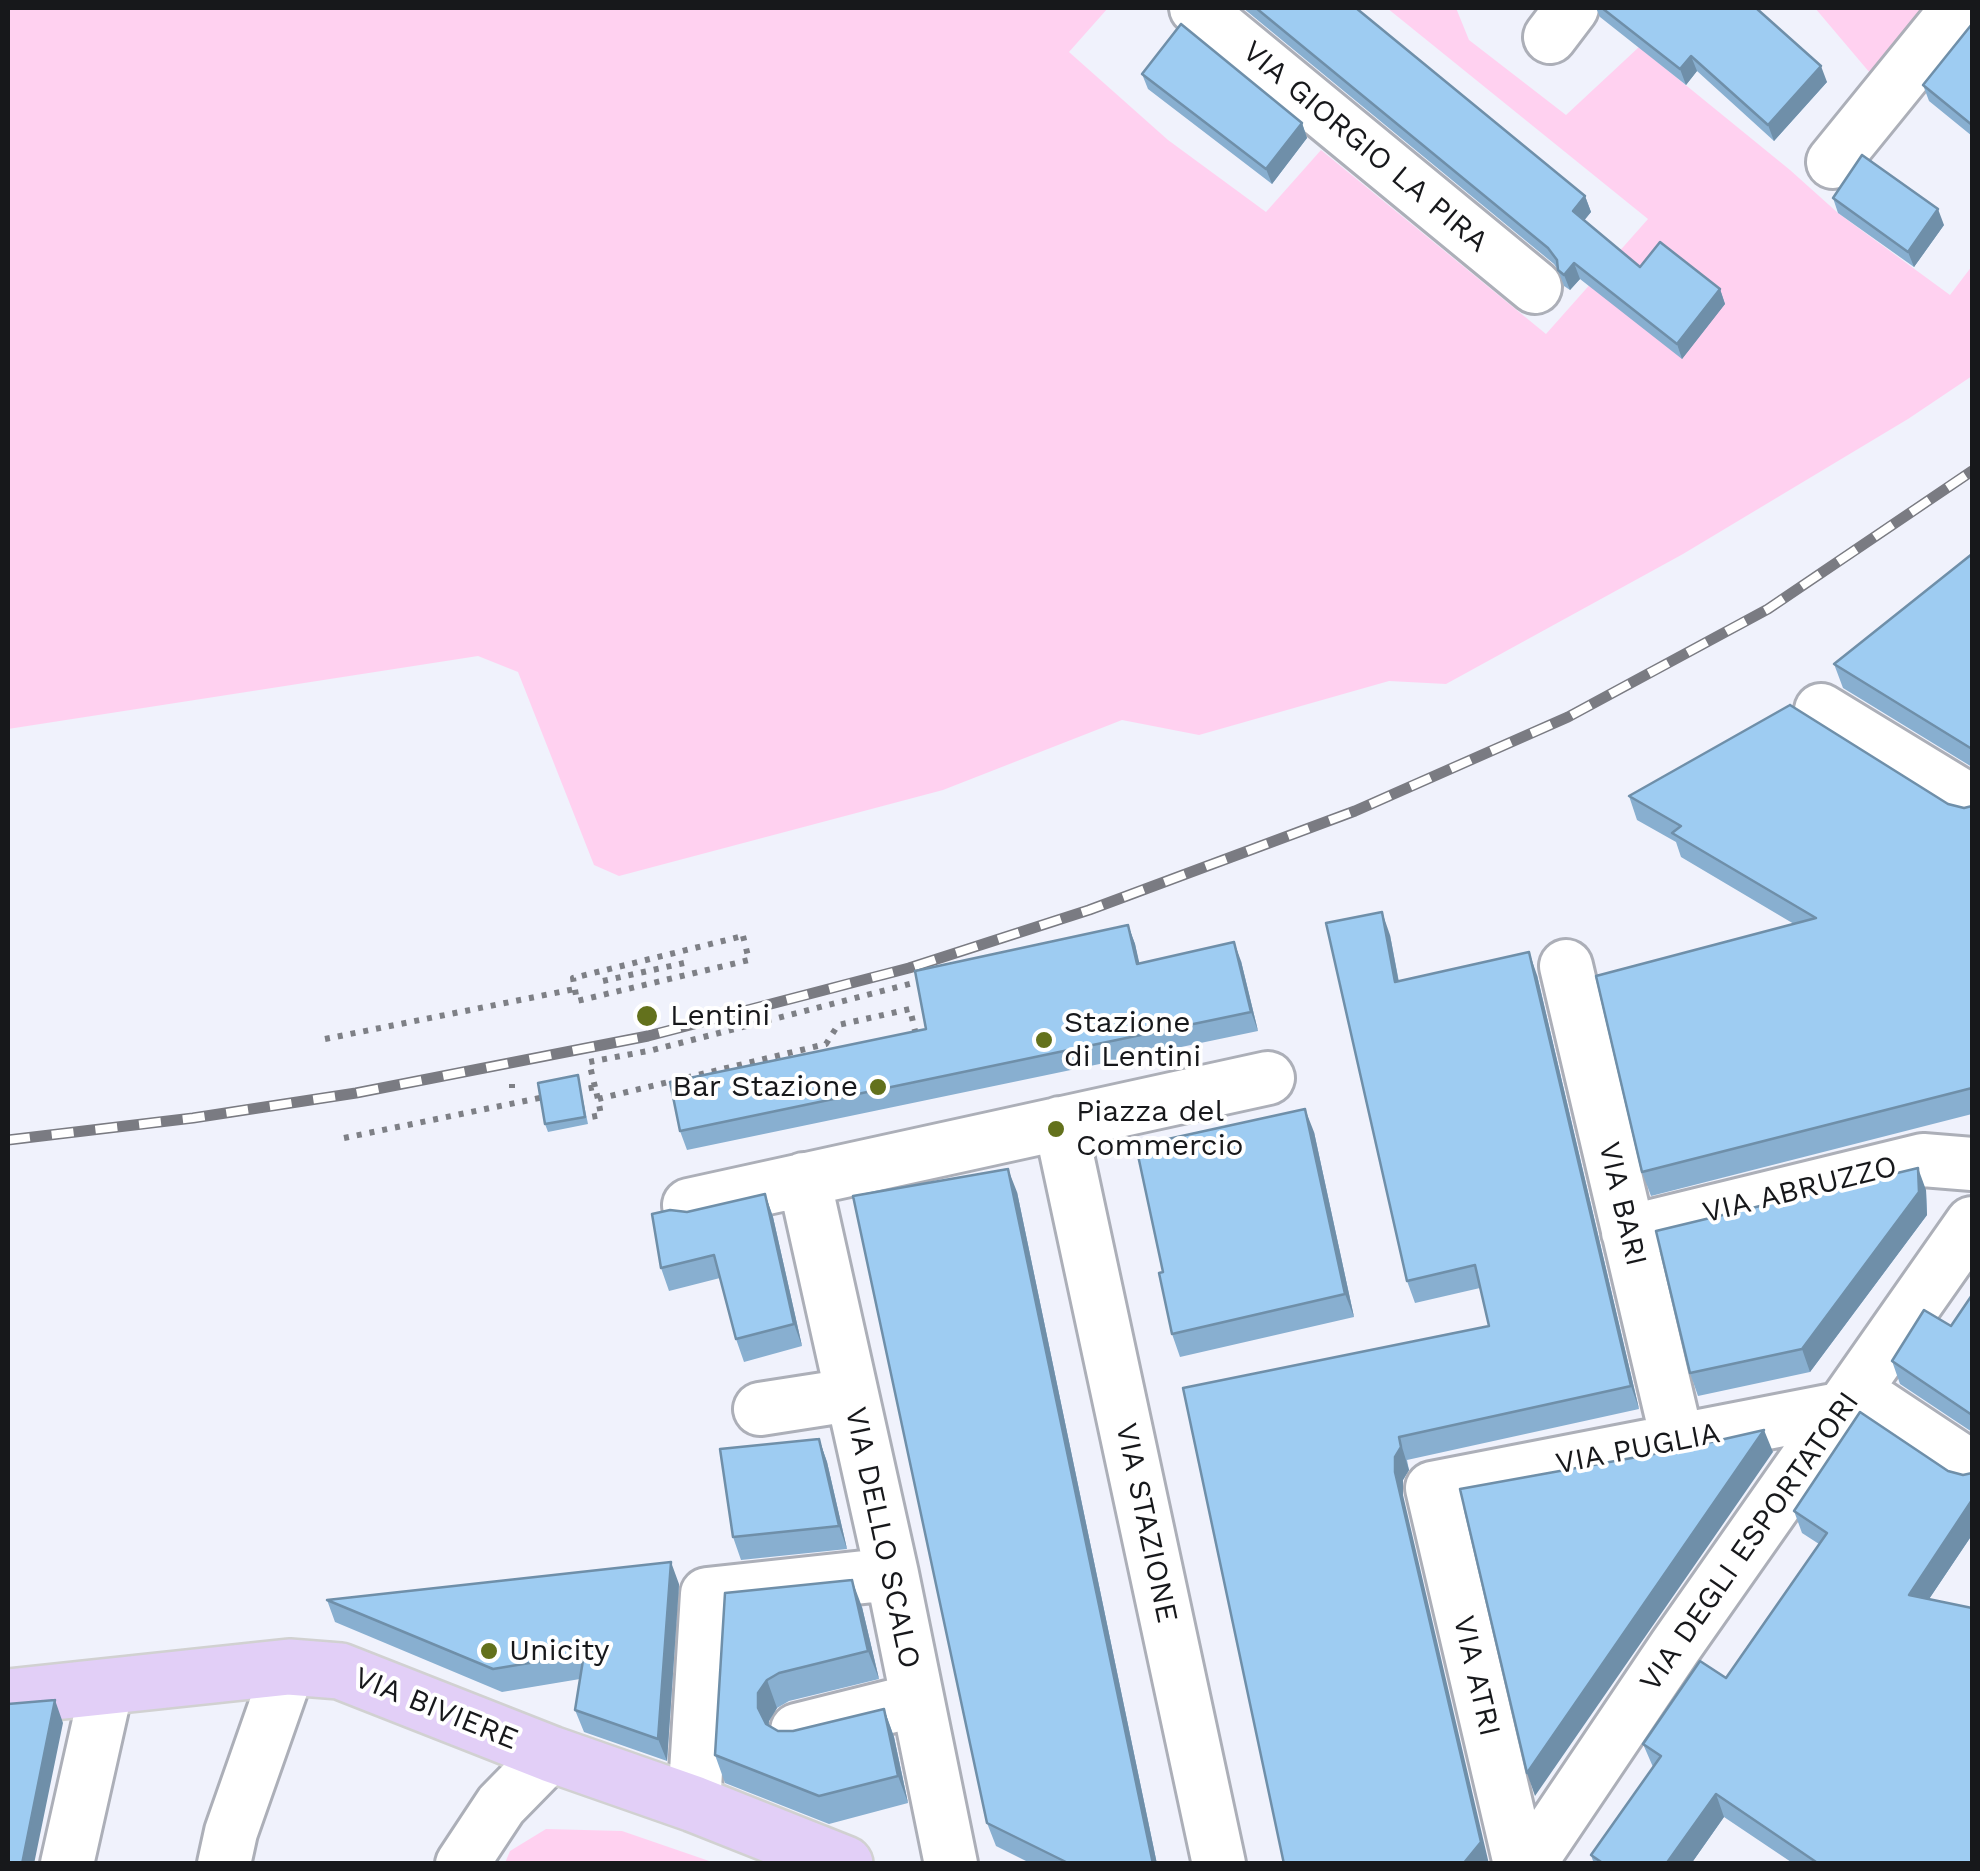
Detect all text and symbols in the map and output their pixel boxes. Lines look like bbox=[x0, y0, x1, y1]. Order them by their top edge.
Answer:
street label: VIA GIORGIO LA PIRA bbox=[1235, 34, 1495, 260]
place label: Lentini bbox=[670, 998, 770, 1034]
marker: Lentini bbox=[634, 1003, 660, 1029]
place label: Stazione di Lentini bbox=[1064, 1005, 1201, 1076]
marker: Stazione di Lentini bbox=[1033, 1029, 1055, 1051]
place label: Bar Stazione bbox=[672, 1069, 858, 1105]
marker: Bar Stazione bbox=[867, 1076, 889, 1098]
place label: Piazza del Commercio bbox=[1076, 1094, 1244, 1164]
marker: Piazza del Commercio bbox=[1045, 1118, 1067, 1140]
street label: VIA BARI bbox=[1590, 1138, 1654, 1270]
street label: VIA ABRUZZO bbox=[1699, 1148, 1901, 1232]
street label: VIA DEGLI ESPORTATORI bbox=[1633, 1385, 1867, 1699]
street label: VIA DELLO SCALO bbox=[837, 1404, 927, 1672]
street label: VIA PUGLIA bbox=[1553, 1415, 1723, 1483]
street label: VIA STAZIONE bbox=[1107, 1420, 1185, 1626]
street label: VIA ATRI bbox=[1445, 1612, 1507, 1740]
place label: Unicity bbox=[509, 1633, 609, 1669]
marker: Unicity bbox=[478, 1640, 500, 1662]
street label: VIA BIVIERE bbox=[349, 1660, 523, 1758]

